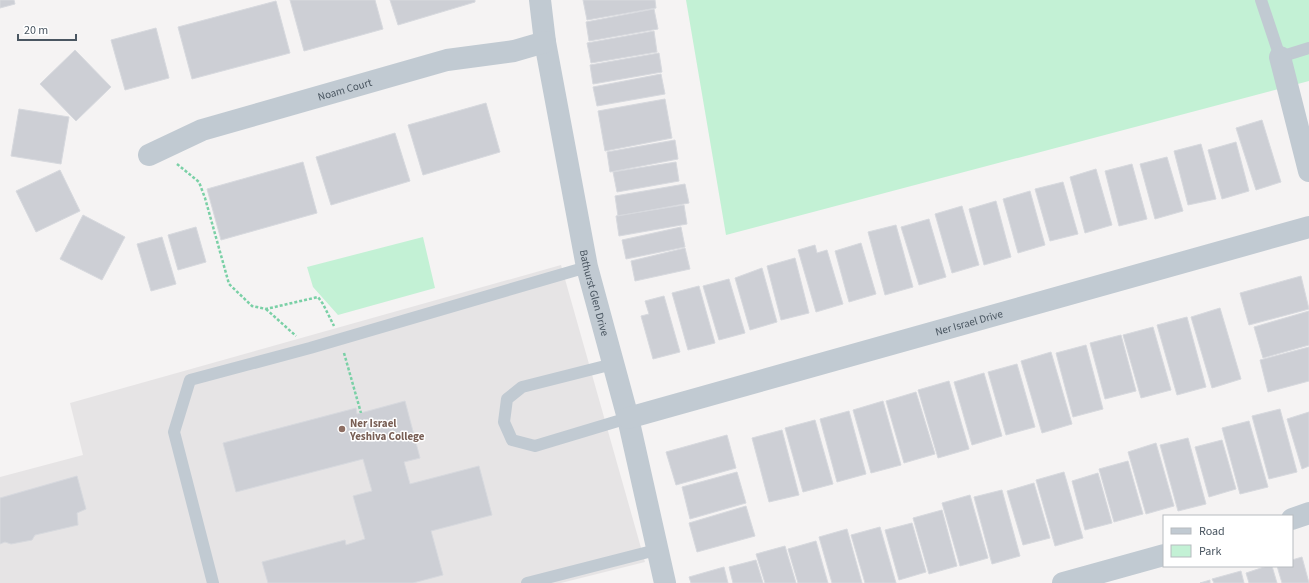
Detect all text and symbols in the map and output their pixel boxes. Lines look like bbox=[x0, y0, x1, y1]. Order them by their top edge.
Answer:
scale bar bbox=[18, 16, 76, 42]
text: 20 m bbox=[24, 22, 48, 39]
street label: Noam Court bbox=[316, 75, 374, 105]
street label: Bathurst Glen Drive bbox=[576, 248, 613, 338]
street label: Ner Israel Drive bbox=[933, 306, 1005, 340]
place label: Ner Israel Yeshiva College bbox=[349, 416, 425, 444]
marker: Ner Israel Yeshiva College bbox=[337, 424, 347, 434]
legend bbox=[1163, 515, 1293, 567]
text: Road bbox=[1199, 523, 1225, 540]
text: Park bbox=[1199, 543, 1221, 560]

